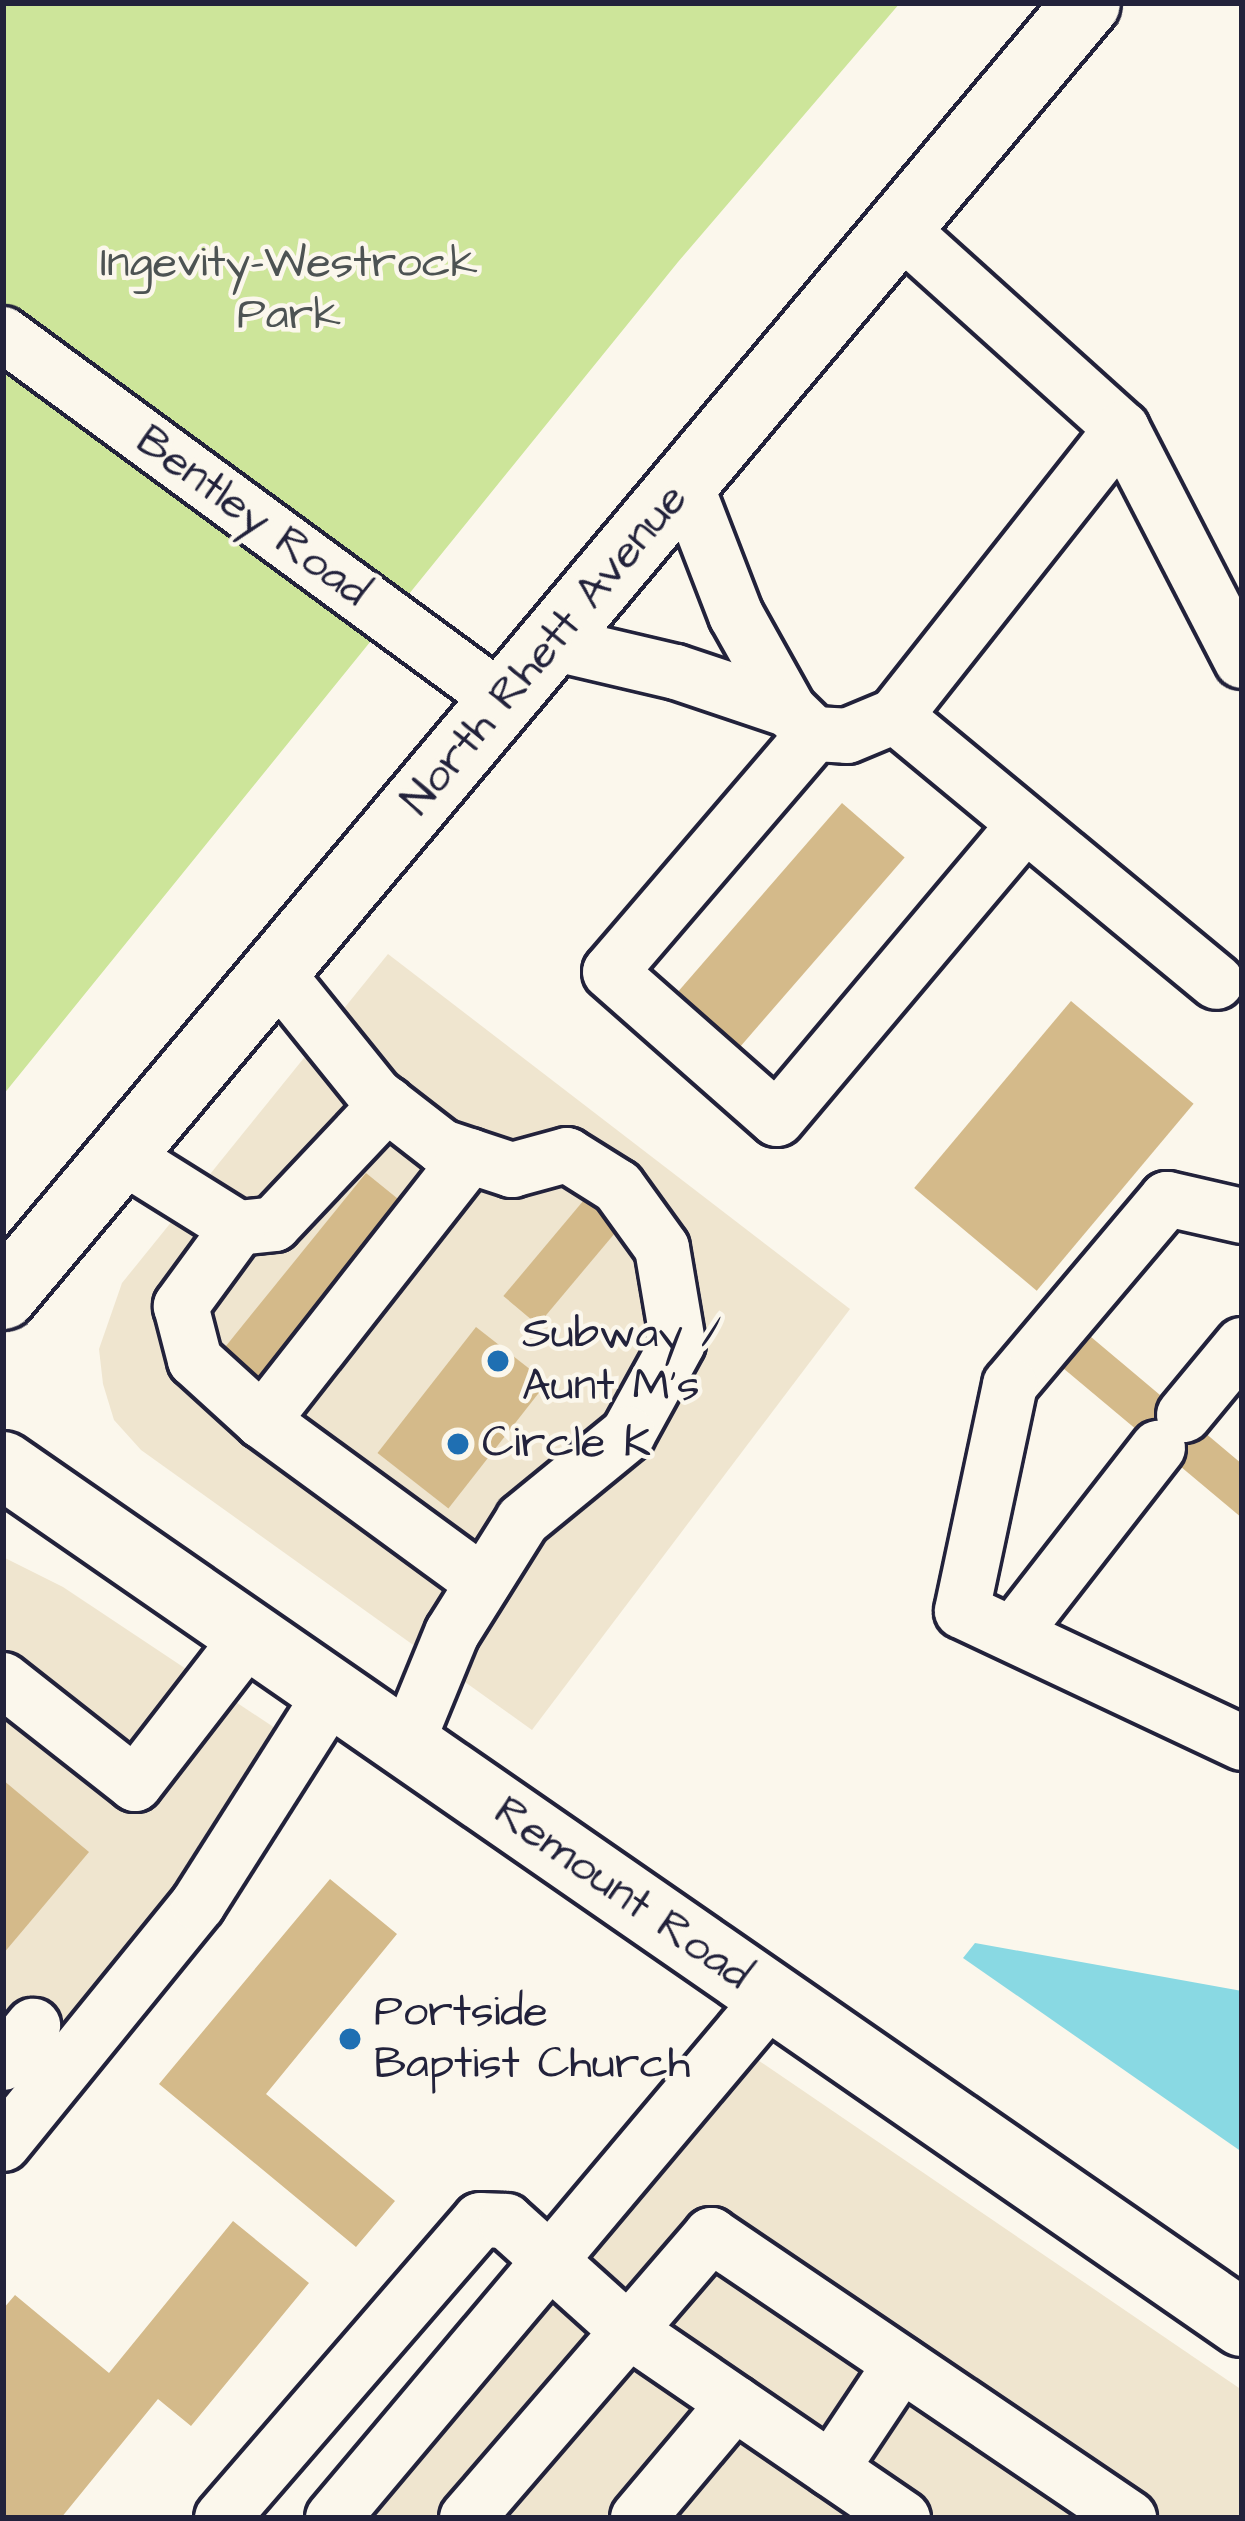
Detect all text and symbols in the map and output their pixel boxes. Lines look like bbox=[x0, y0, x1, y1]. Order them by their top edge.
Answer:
park label: Ingevity-Westrock Park bbox=[100, 237, 478, 343]
street label: Bentley Road bbox=[125, 414, 379, 620]
street label: North Rhett Avenue bbox=[391, 473, 699, 827]
place label: Subway / Aunt M's bbox=[522, 1308, 722, 1414]
marker: Subway / Aunt M's bbox=[485, 1348, 511, 1374]
place label: Circle K bbox=[482, 1417, 651, 1471]
marker: Circle K bbox=[445, 1431, 471, 1457]
street label: Remount Road bbox=[483, 1785, 761, 2003]
place label: Portside Baptist Church bbox=[374, 1986, 690, 2092]
marker: Portside Baptist Church bbox=[337, 2026, 363, 2052]

